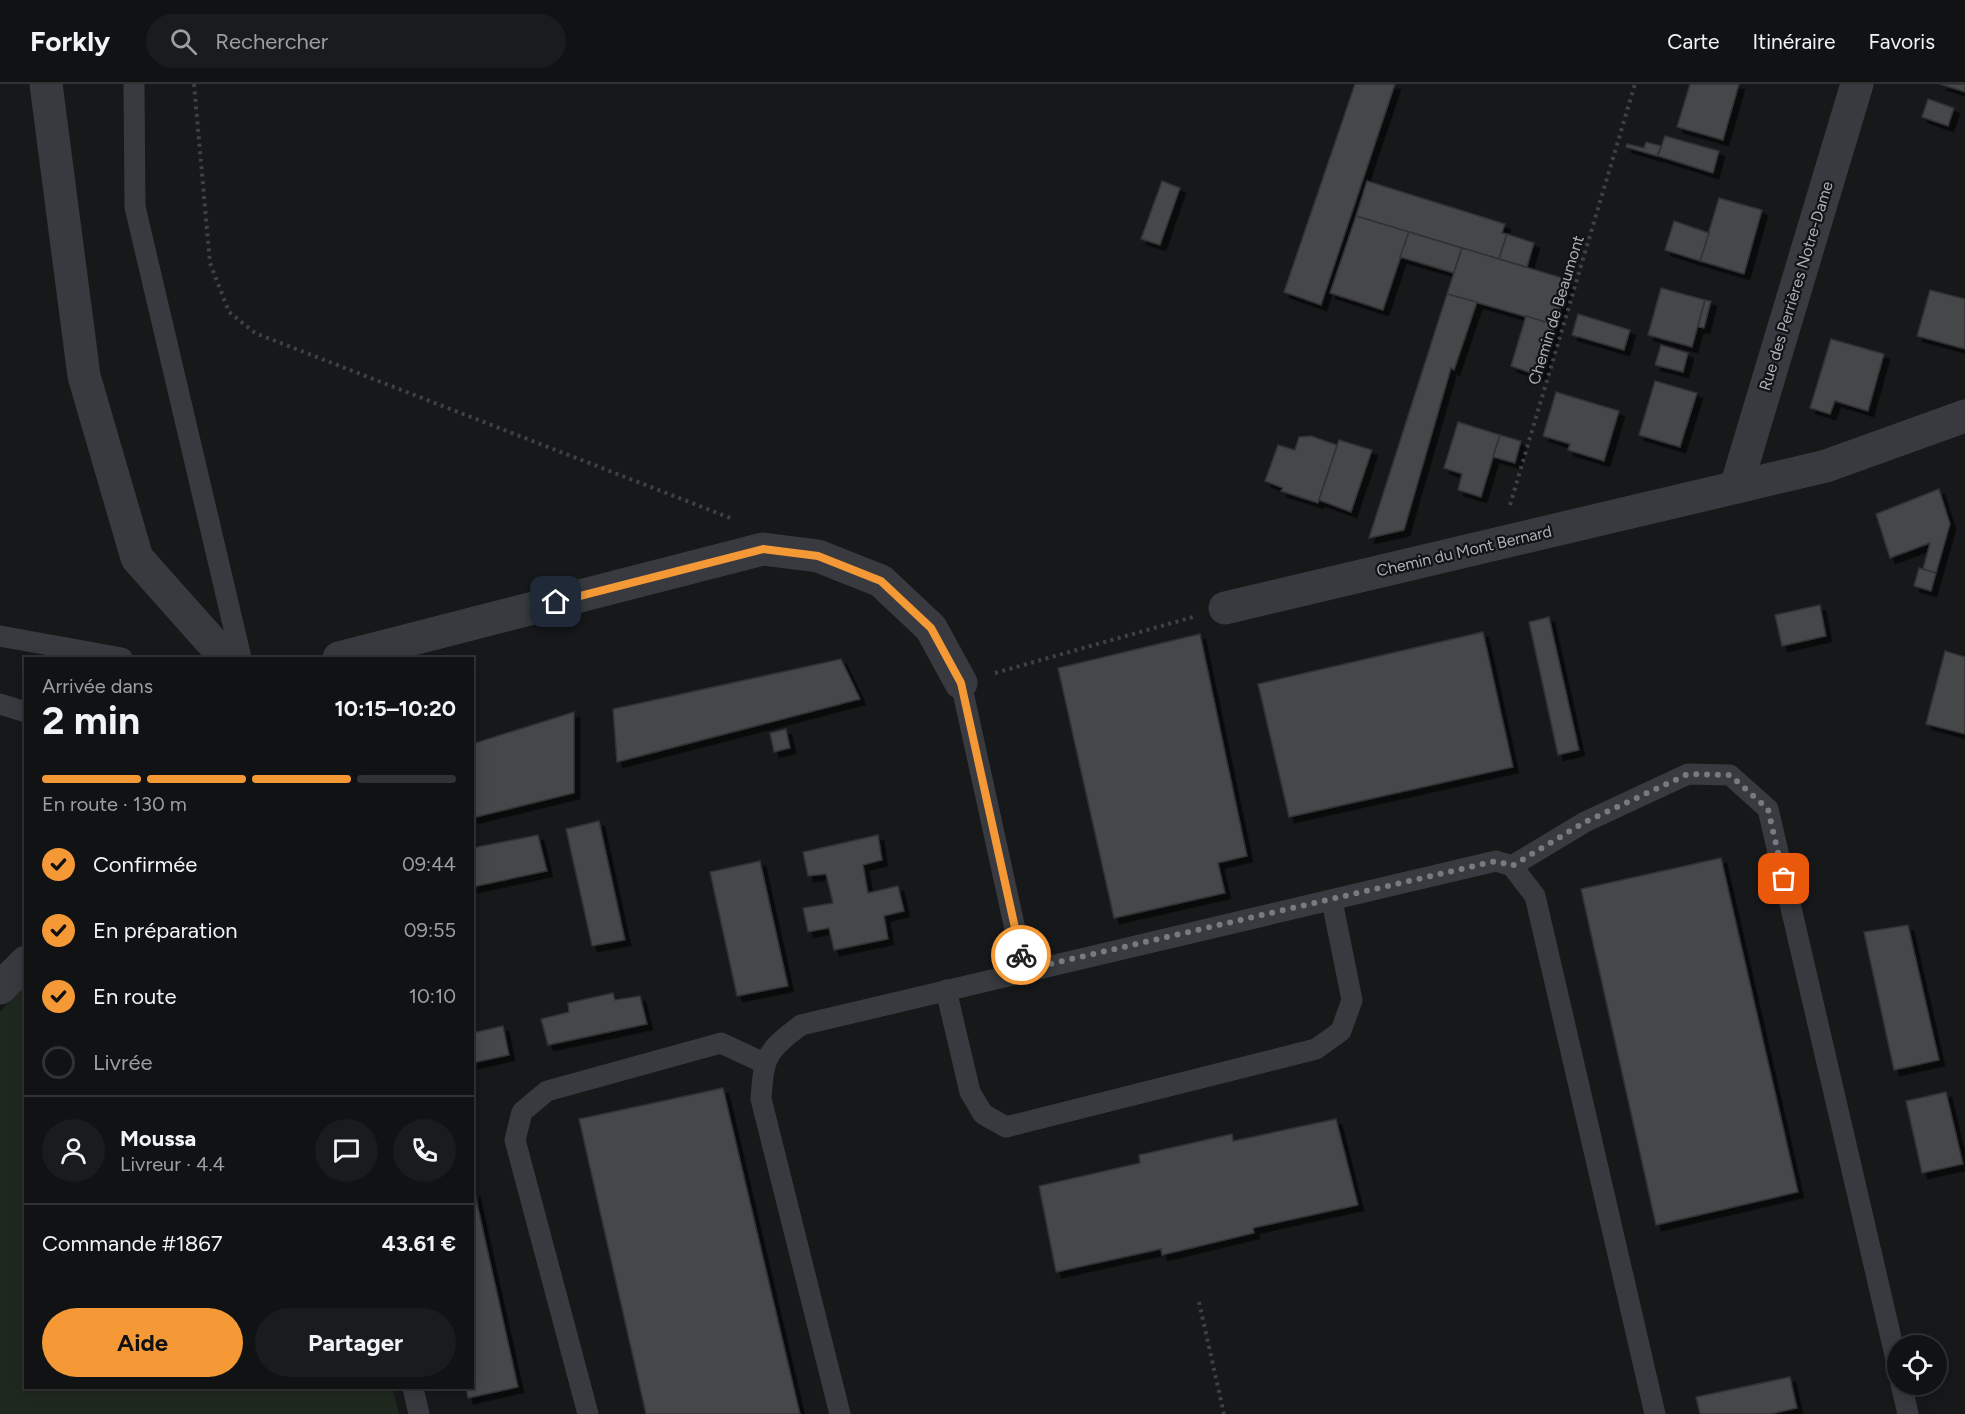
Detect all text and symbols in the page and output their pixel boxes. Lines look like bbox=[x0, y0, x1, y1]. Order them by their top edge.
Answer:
search box bbox=[146, 14, 566, 68]
text: Forkly bbox=[30, 24, 110, 58]
icon: search bbox=[167, 25, 200, 58]
text: Rechercher bbox=[215, 28, 328, 55]
text: Carte bbox=[1667, 29, 1720, 54]
text: Itinéraire bbox=[1753, 29, 1836, 54]
text: Favoris bbox=[1869, 29, 1935, 54]
street label: Rue des Perrières Notre-Dame bbox=[1755, 179, 1837, 393]
street label: Chemin de Beaumont bbox=[1524, 233, 1588, 387]
street label: Chemin du Mont Bernard bbox=[1375, 522, 1553, 580]
pin bbox=[530, 576, 581, 627]
icon: home bbox=[539, 585, 572, 618]
text: Arrivée dans bbox=[42, 674, 153, 698]
text: 10:15–10:20 bbox=[335, 695, 456, 722]
text: 2 min bbox=[42, 697, 140, 744]
text: En route · 130 m bbox=[42, 792, 187, 816]
icon: check bbox=[42, 848, 75, 881]
text: Confirmée bbox=[93, 851, 197, 878]
text: 09:44 bbox=[402, 852, 456, 876]
pin bbox=[1758, 853, 1809, 904]
icon: bag bbox=[1767, 862, 1800, 895]
icon: check bbox=[42, 914, 75, 947]
text: En préparation bbox=[93, 917, 238, 944]
text: 09:55 bbox=[404, 918, 456, 942]
courier bbox=[991, 925, 1051, 985]
icon: bike bbox=[1005, 939, 1038, 972]
icon: check bbox=[42, 980, 75, 1013]
text: En route bbox=[93, 983, 176, 1010]
text: 10:10 bbox=[409, 984, 456, 1008]
text: Livrée bbox=[93, 1049, 152, 1076]
button: person bbox=[42, 1119, 105, 1182]
button: chat bbox=[315, 1119, 378, 1182]
button: phone bbox=[393, 1119, 456, 1182]
text: Moussa bbox=[120, 1125, 196, 1152]
text: Livreur · 4.4 bbox=[120, 1152, 225, 1176]
text: Commande #1867 bbox=[42, 1230, 223, 1257]
text: 43.61 € bbox=[382, 1230, 456, 1257]
button: Aide bbox=[42, 1308, 243, 1377]
button: Partager bbox=[255, 1308, 456, 1377]
map controls bbox=[1887, 1335, 1947, 1395]
button: locate bbox=[1887, 1335, 1947, 1395]

